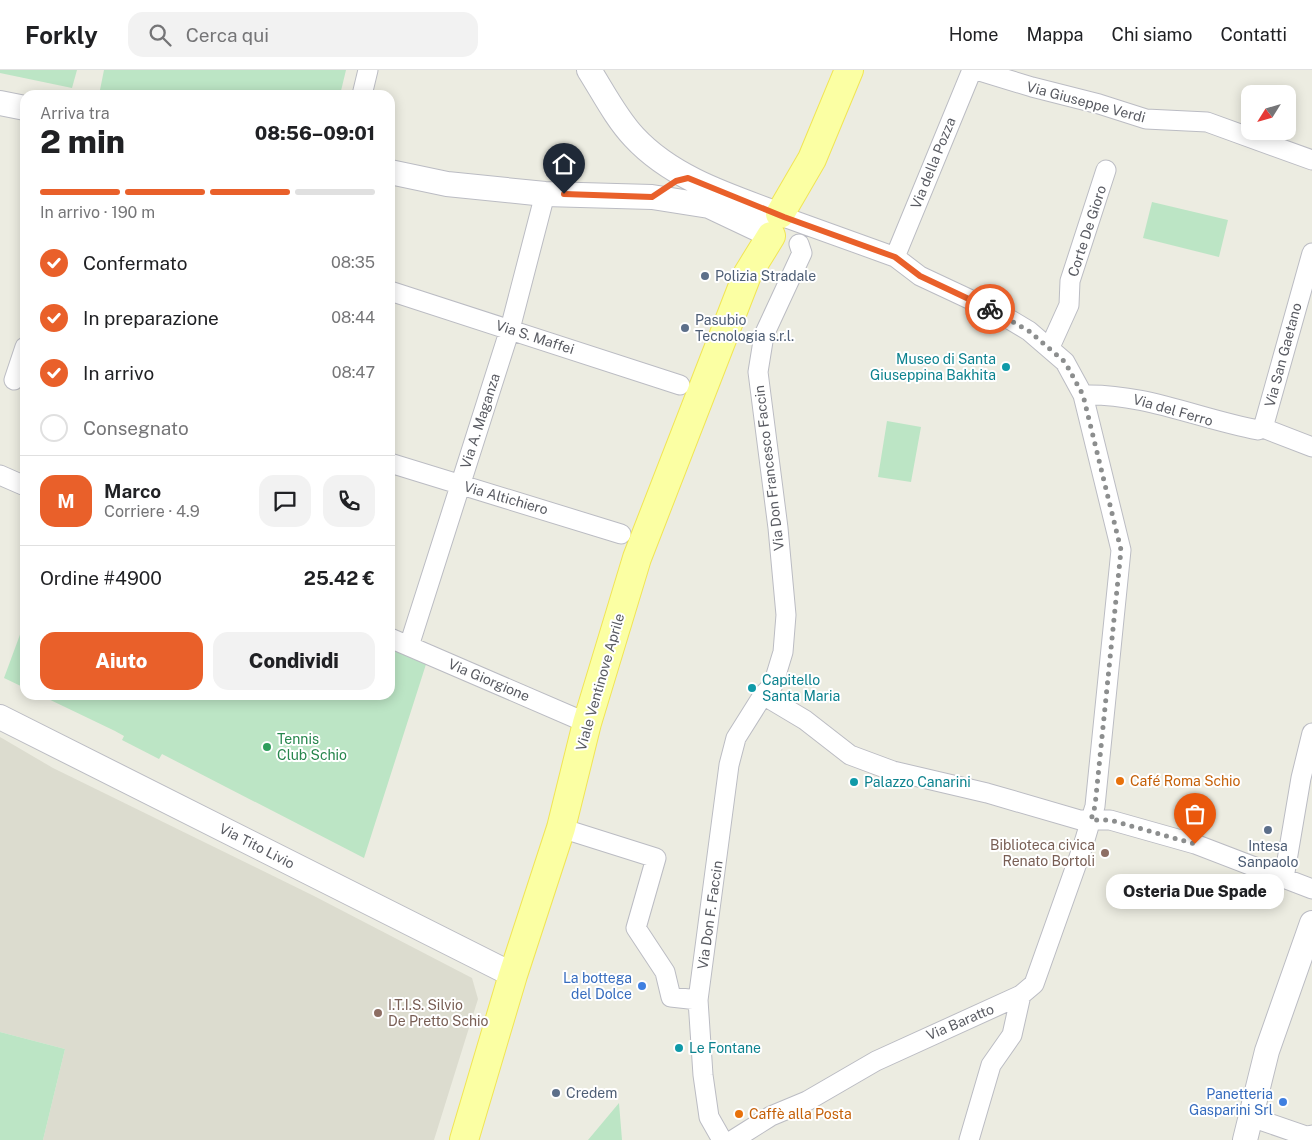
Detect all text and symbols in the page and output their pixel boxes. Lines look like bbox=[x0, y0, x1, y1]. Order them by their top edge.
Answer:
search box bbox=[128, 12, 478, 57]
text: Forkly bbox=[25, 21, 98, 49]
icon: search bbox=[146, 21, 174, 49]
text: Cerca qui bbox=[186, 24, 269, 46]
text: Home bbox=[949, 24, 998, 45]
text: Mappa bbox=[1026, 24, 1084, 45]
text: Chi siamo bbox=[1112, 24, 1192, 45]
text: Contatti bbox=[1220, 24, 1287, 45]
street label: Via Giuseppe Verdi bbox=[1025, 78, 1147, 126]
north arrow bbox=[1241, 85, 1296, 140]
map controls bbox=[1241, 85, 1296, 140]
text: Arriva tra bbox=[40, 104, 110, 123]
street label: Via della Pozza bbox=[907, 115, 959, 211]
text: 08:56–09:01 bbox=[255, 122, 375, 144]
text: 2 min bbox=[40, 123, 125, 160]
pin bbox=[543, 143, 585, 194]
icon: home bbox=[550, 150, 578, 178]
street label: Corte De Gioro bbox=[1065, 183, 1109, 279]
text: In arrivo · 190 m bbox=[40, 203, 155, 222]
icon: check bbox=[40, 249, 68, 277]
text: Confermato bbox=[83, 252, 187, 274]
text: 08:35 bbox=[331, 253, 375, 272]
place label: Polizia Stradale bbox=[715, 268, 816, 284]
marker: Polizia Stradale bbox=[699, 270, 711, 282]
courier bbox=[965, 284, 1015, 334]
icon: bike bbox=[976, 295, 1004, 323]
street label: Via San Gaetano bbox=[1261, 301, 1305, 409]
icon: check bbox=[40, 304, 68, 332]
text: In preparazione bbox=[83, 307, 219, 329]
text: 08:44 bbox=[331, 308, 375, 327]
place label: Pasubio Tecnologia s.r.l. bbox=[695, 312, 794, 344]
street label: Via S. Maffei bbox=[494, 317, 576, 357]
marker: Pasubio Tecnologia s.r.l. bbox=[679, 322, 691, 334]
place label: Museo di Santa Giuseppina Bakhita bbox=[870, 351, 996, 383]
icon: check bbox=[40, 359, 68, 387]
marker: Museo di Santa Giuseppina Bakhita bbox=[1000, 361, 1012, 373]
text: In arrivo bbox=[83, 362, 154, 384]
text: 08:47 bbox=[332, 363, 375, 382]
street label: Via A. Maganza bbox=[457, 371, 503, 471]
street label: Via Don Francesco Faccin bbox=[751, 384, 787, 552]
street label: Via del Ferro bbox=[1131, 391, 1215, 429]
text: Consegnato bbox=[83, 417, 189, 439]
button: chat bbox=[259, 475, 311, 527]
button: phone bbox=[323, 475, 375, 527]
street label: Via Altichiero bbox=[462, 478, 550, 518]
text: Marco bbox=[104, 480, 161, 502]
text: M bbox=[57, 490, 75, 512]
text: Corriere · 4.9 bbox=[104, 502, 200, 521]
text: Ordine #4900 bbox=[40, 567, 162, 589]
text: 25.42 € bbox=[304, 567, 375, 589]
street label: Viale Ventinove Aprile bbox=[573, 611, 627, 752]
button: Aiuto bbox=[40, 632, 203, 690]
button: Condividi bbox=[213, 632, 375, 690]
street label: Via Giorgione bbox=[446, 656, 532, 704]
place label: Capitello Santa Maria bbox=[762, 672, 840, 704]
marker: Capitello Santa Maria bbox=[746, 682, 758, 694]
place label: Tennis Club Schio bbox=[277, 731, 347, 763]
marker: Tennis Club Schio bbox=[261, 741, 273, 753]
place label: Café Roma Schio bbox=[1130, 773, 1241, 789]
place label: Palazzo Canarini bbox=[864, 774, 971, 790]
marker: Café Roma Schio bbox=[1114, 775, 1126, 787]
marker: Palazzo Canarini bbox=[848, 776, 860, 788]
pin bbox=[1174, 793, 1216, 844]
icon: bag bbox=[1181, 800, 1209, 828]
street label: Via Tito Livio bbox=[217, 820, 297, 872]
marker: Intesa Sanpaolo bbox=[1262, 824, 1274, 836]
place label: Biblioteca civica Renato Bortoli bbox=[990, 837, 1095, 869]
place label: Intesa Sanpaolo bbox=[1238, 838, 1299, 870]
marker: Biblioteca civica Renato Bortoli bbox=[1099, 847, 1111, 859]
street label: Via Don F. Faccin bbox=[694, 860, 726, 970]
callout: Osteria Due Spade bbox=[1106, 874, 1284, 909]
text: Osteria Due Spade bbox=[1123, 882, 1267, 901]
place label: La bottega del Dolce bbox=[563, 970, 632, 1002]
marker: La bottega del Dolce bbox=[636, 980, 648, 992]
place label: I.T.I.S. Silvio De Pretto Schio bbox=[388, 997, 488, 1029]
street label: Via Baratto bbox=[924, 1001, 996, 1043]
marker: I.T.I.S. Silvio De Pretto Schio bbox=[372, 1007, 384, 1019]
place label: Le Fontane bbox=[689, 1040, 761, 1056]
marker: Le Fontane bbox=[673, 1042, 685, 1054]
place label: Credem bbox=[566, 1085, 617, 1101]
place label: Panetteria Gasparini Srl bbox=[1189, 1086, 1273, 1118]
marker: Credem bbox=[550, 1087, 562, 1099]
marker: Panetteria Gasparini Srl bbox=[1277, 1096, 1289, 1108]
place label: Caffè alla Posta bbox=[749, 1106, 852, 1122]
marker: Caffè alla Posta bbox=[733, 1108, 745, 1120]

